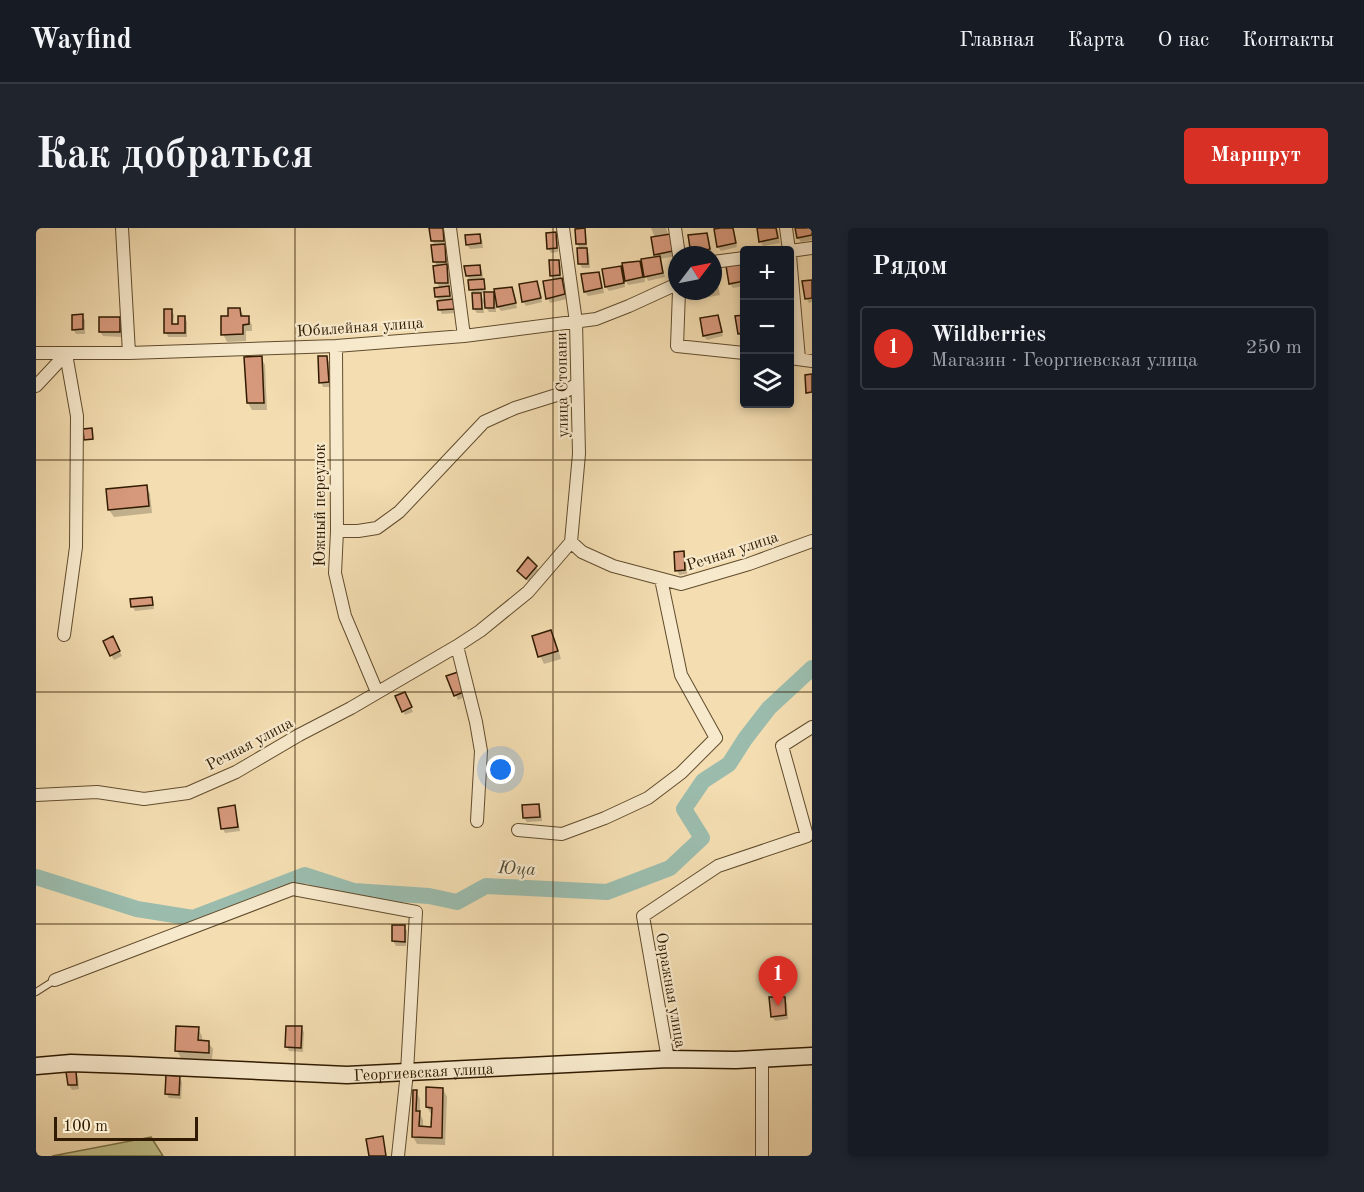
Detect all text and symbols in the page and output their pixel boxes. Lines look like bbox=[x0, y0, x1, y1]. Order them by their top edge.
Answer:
text: Wayfind bbox=[30, 27, 132, 55]
text: Главная bbox=[959, 30, 1035, 51]
text: Карта bbox=[1068, 30, 1125, 51]
text: О нас bbox=[1158, 30, 1209, 51]
text: Контакты bbox=[1242, 30, 1334, 51]
button: Маршрут bbox=[1184, 128, 1328, 184]
text: Как добраться bbox=[36, 135, 313, 177]
north arrow bbox=[668, 246, 722, 300]
map controls bbox=[740, 246, 794, 408]
button: + bbox=[740, 246, 794, 300]
text: Рядом bbox=[872, 254, 947, 280]
button: − bbox=[740, 300, 794, 354]
street label: Юбилейная улица bbox=[296, 316, 424, 340]
text: Wildberries bbox=[931, 324, 1046, 346]
street label: улица Стопани bbox=[554, 332, 572, 438]
text: 1 bbox=[888, 338, 899, 358]
text: 250 m bbox=[1246, 338, 1302, 358]
text: Магазин · Георгиевская улица bbox=[931, 351, 1198, 371]
button: layers bbox=[740, 354, 794, 408]
street label: Южный переулок bbox=[313, 443, 329, 567]
street label: Речная улица bbox=[685, 529, 781, 574]
street label: Речная улица bbox=[204, 715, 296, 774]
your location bbox=[486, 755, 515, 784]
water label: Юца bbox=[497, 859, 537, 879]
street label: Овражная улица bbox=[652, 931, 688, 1049]
pin: 1 bbox=[758, 956, 798, 1006]
street label: Георгиевская улица bbox=[353, 1062, 494, 1085]
scale bar bbox=[54, 1114, 198, 1142]
text: 100 m bbox=[63, 1119, 108, 1135]

